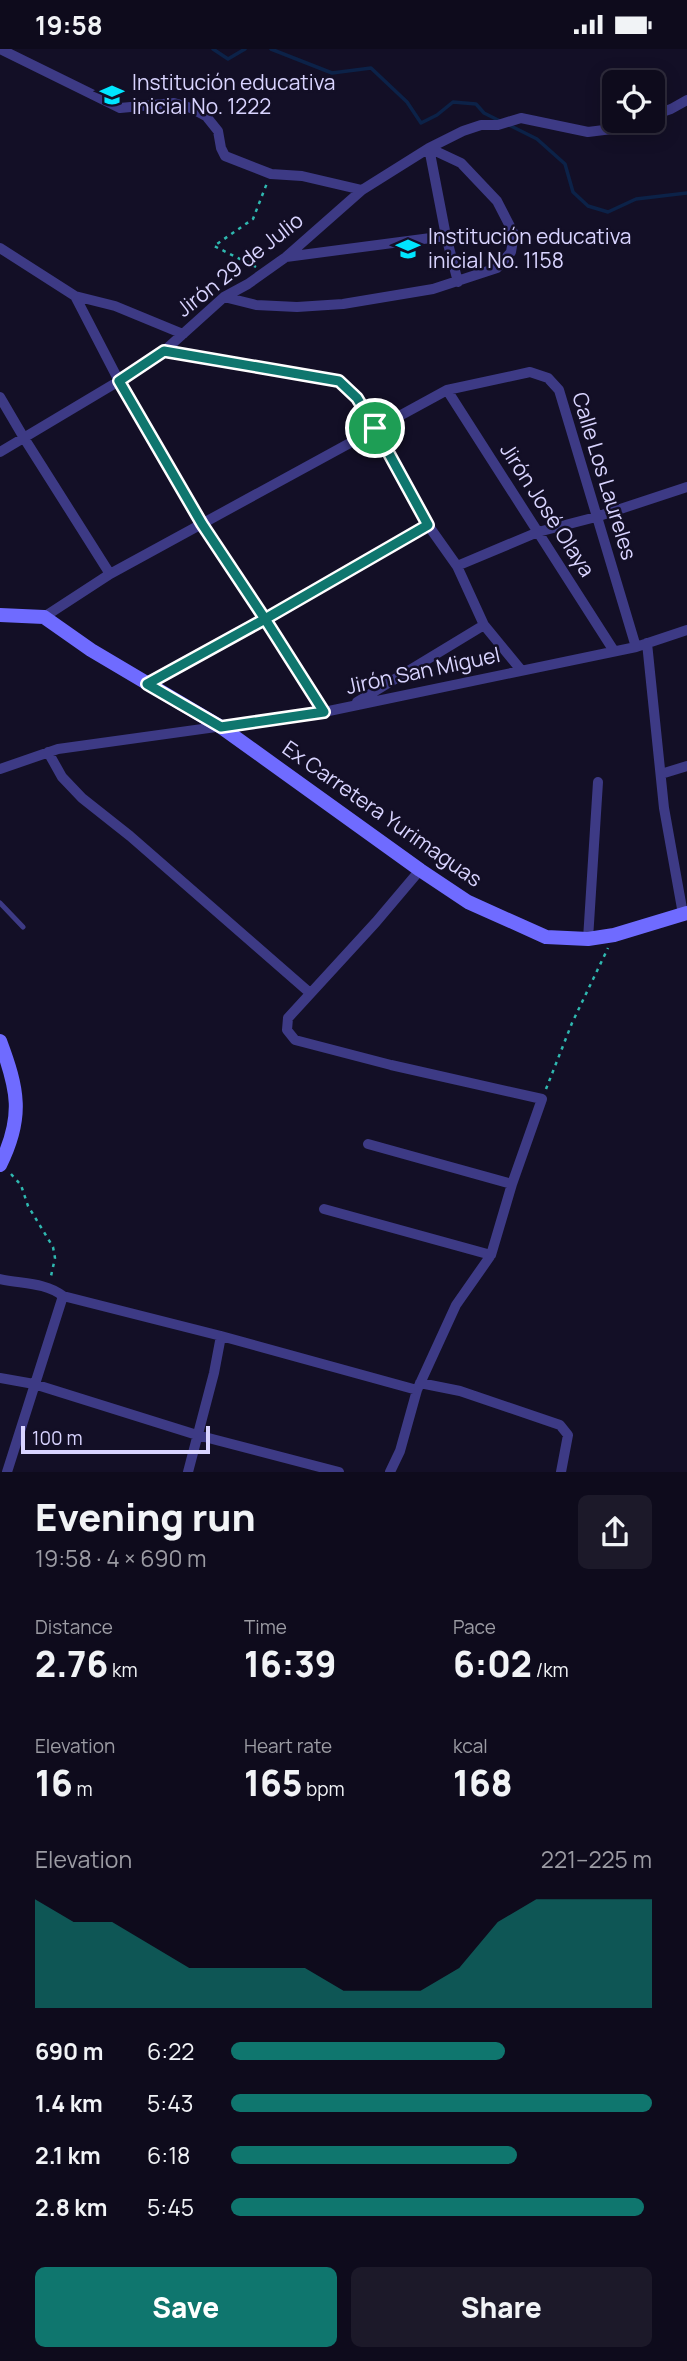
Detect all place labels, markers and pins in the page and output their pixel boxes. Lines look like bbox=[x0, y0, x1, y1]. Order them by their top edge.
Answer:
place label: Institución educativa inicial No. 1222 bbox=[132, 68, 335, 120]
school or university icon: Institución educativa inicial No. 1222 bbox=[98, 81, 126, 109]
place label: Institución educativa inicial No. 1158 bbox=[428, 222, 631, 274]
school or university icon: Institución educativa inicial No. 1158 bbox=[394, 235, 422, 263]
pin bbox=[345, 398, 405, 458]

